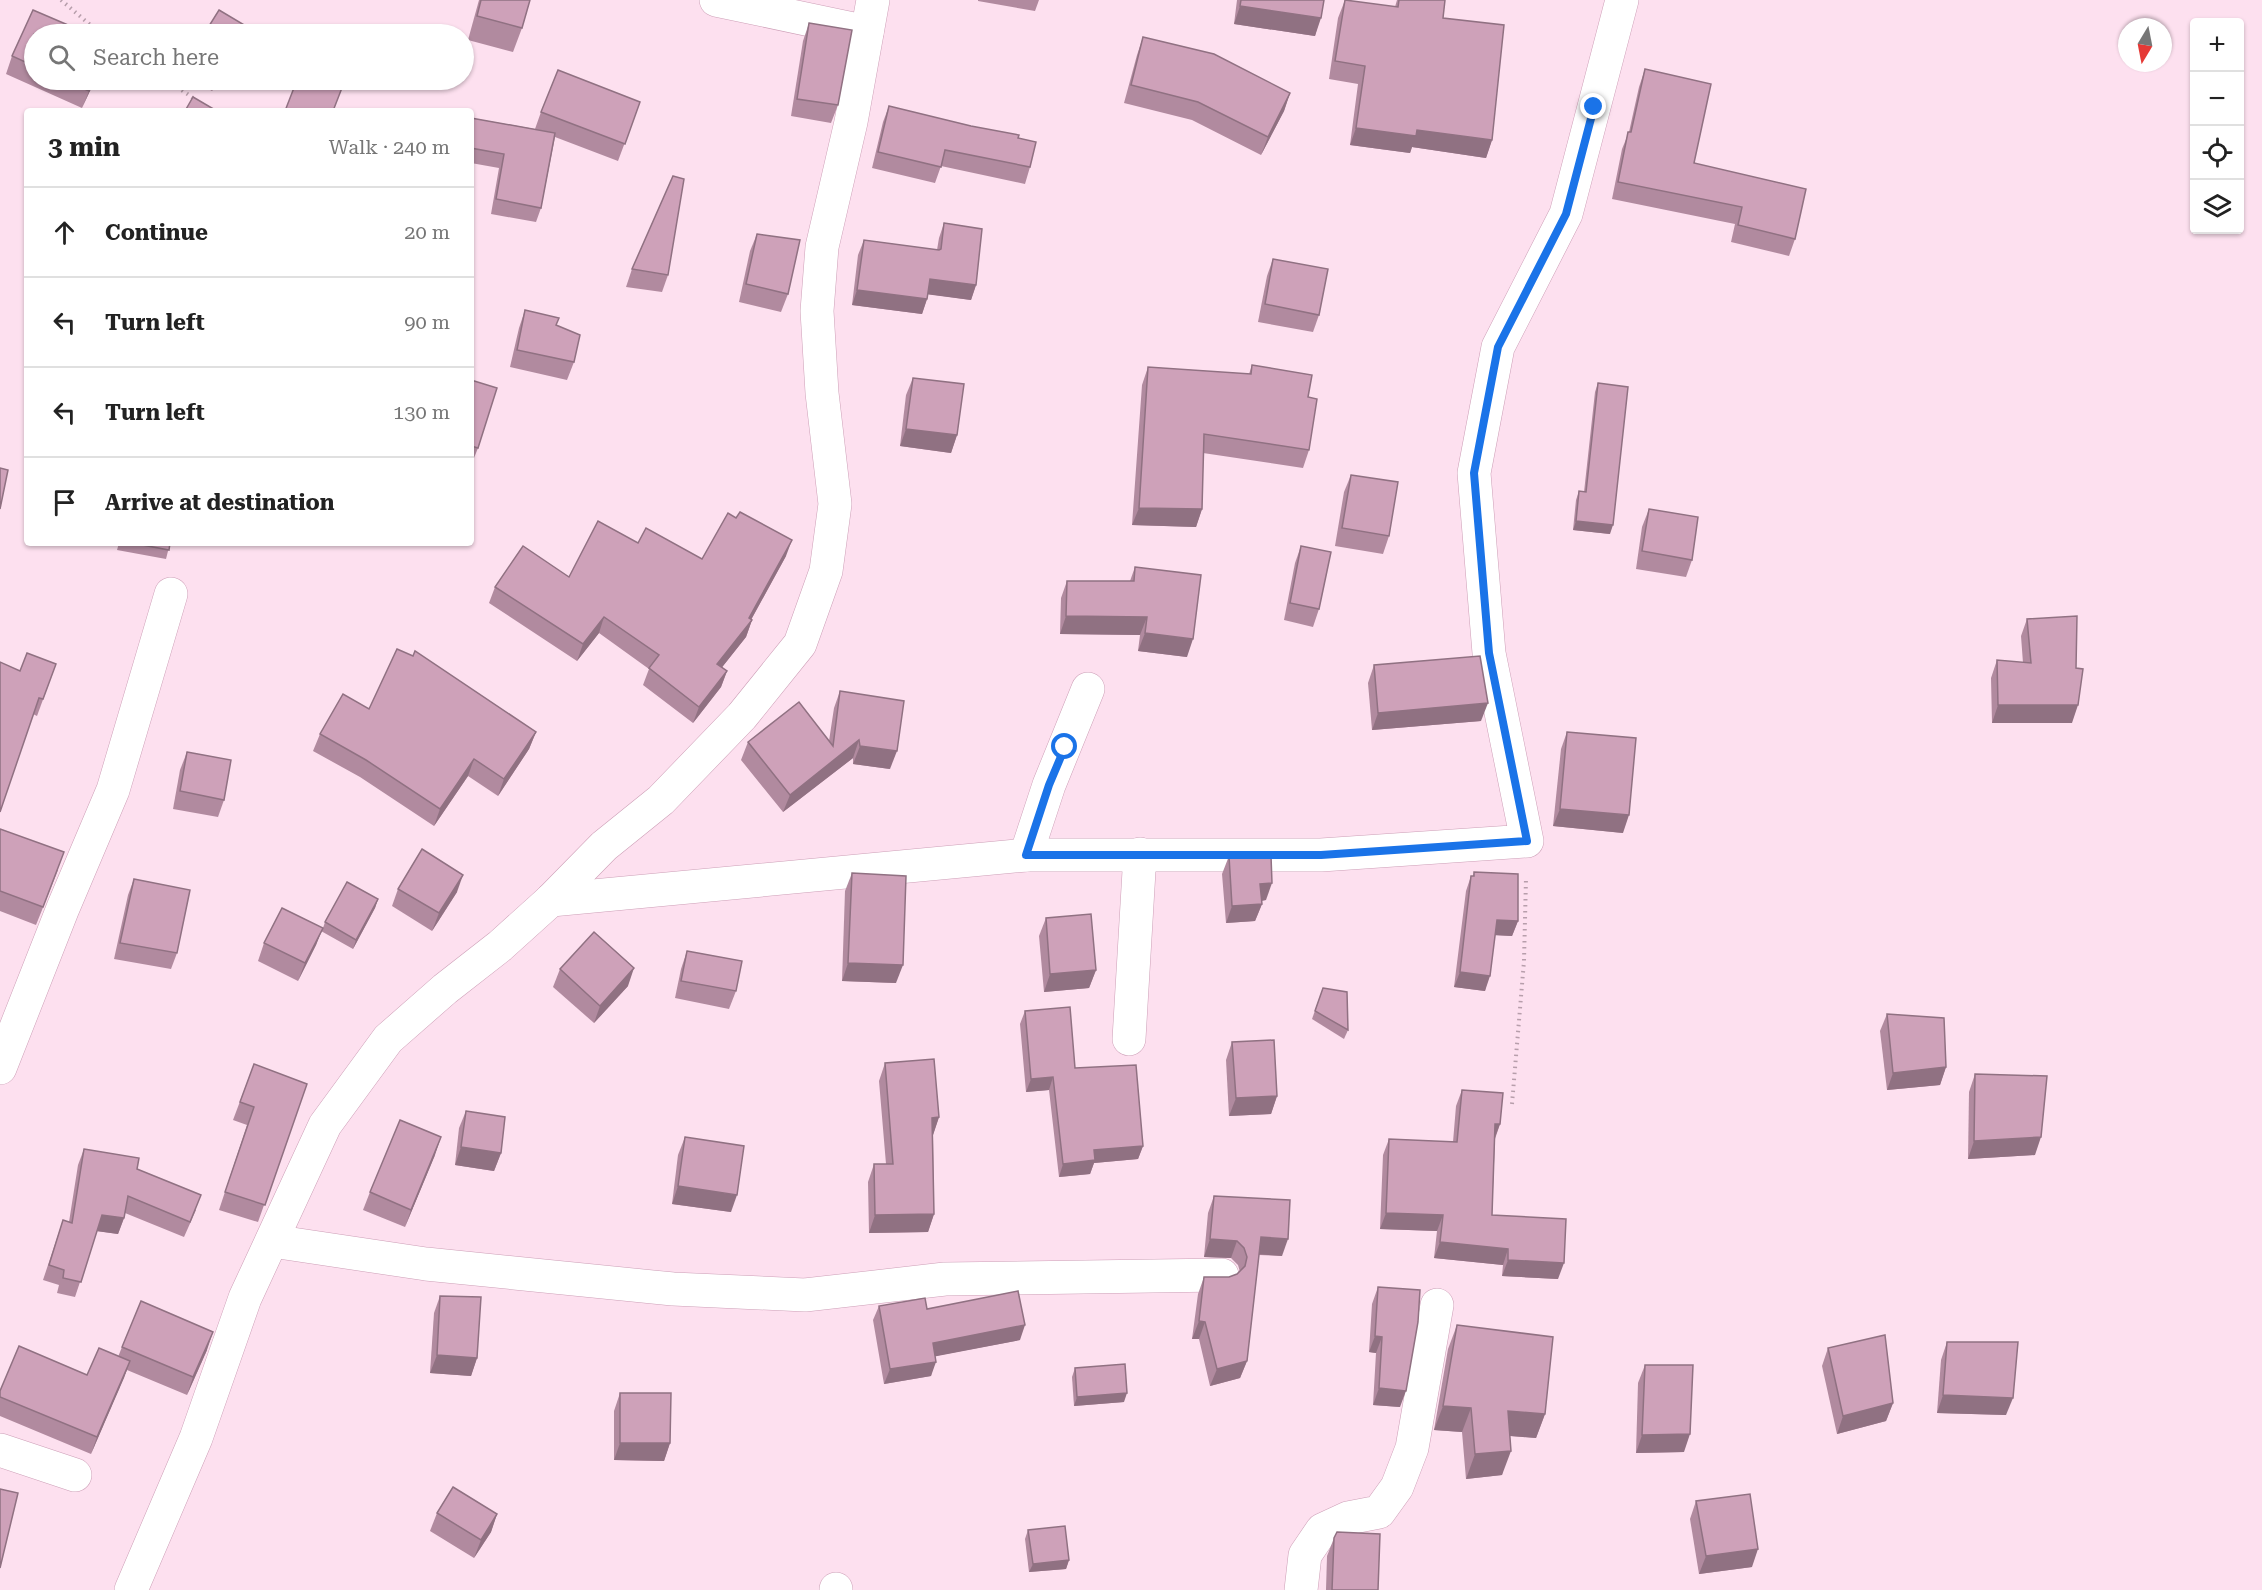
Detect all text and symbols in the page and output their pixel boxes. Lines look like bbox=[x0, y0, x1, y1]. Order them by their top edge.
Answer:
north arrow bbox=[2118, 18, 2172, 72]
map controls bbox=[2190, 18, 2244, 234]
button: + bbox=[2190, 18, 2244, 72]
search box bbox=[24, 24, 474, 90]
icon: search bbox=[45, 41, 78, 74]
text: Search here bbox=[93, 45, 219, 70]
button: − bbox=[2190, 72, 2244, 126]
route end bbox=[1580, 93, 1606, 119]
button: locate bbox=[2190, 126, 2244, 180]
text: 3 min bbox=[48, 132, 120, 162]
text: Walk · 240 m bbox=[329, 135, 450, 159]
button: layers bbox=[2190, 180, 2244, 234]
icon: ahead bbox=[48, 216, 81, 249]
text: Continue bbox=[105, 220, 208, 245]
text: 20 m bbox=[404, 220, 450, 244]
icon: left bbox=[48, 306, 81, 339]
text: Turn left bbox=[105, 310, 205, 335]
text: 90 m bbox=[404, 310, 450, 334]
icon: left bbox=[48, 396, 81, 429]
text: Turn left bbox=[105, 400, 205, 425]
text: 130 m bbox=[393, 400, 450, 424]
icon: arrive bbox=[48, 486, 81, 519]
text: Arrive at destination bbox=[105, 490, 334, 515]
route start bbox=[1051, 733, 1077, 759]

